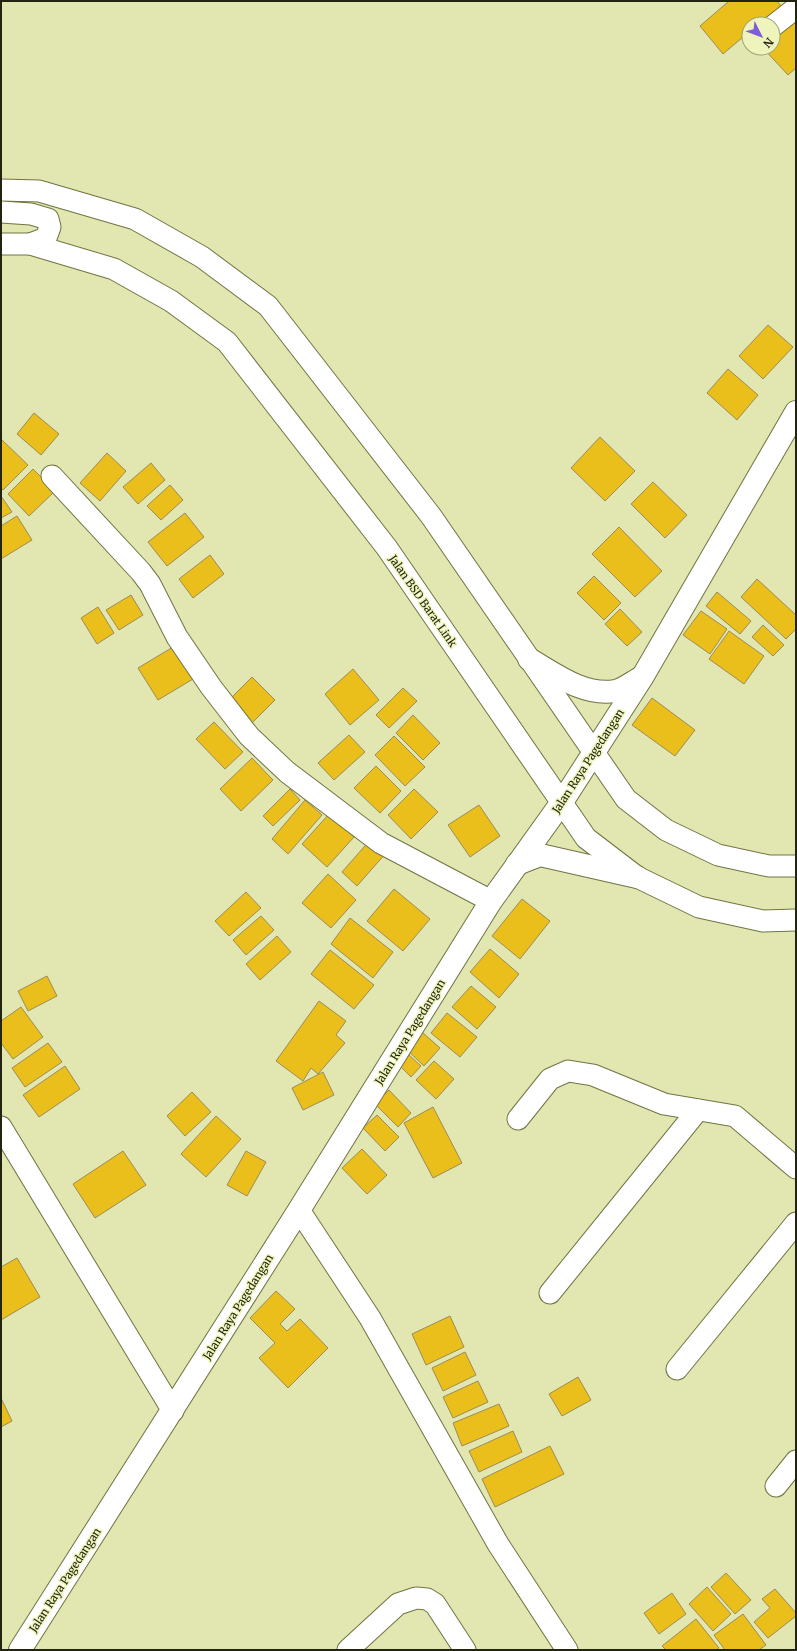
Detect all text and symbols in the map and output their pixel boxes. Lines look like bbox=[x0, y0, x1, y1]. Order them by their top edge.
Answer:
north arrow bbox=[741, 16, 781, 56]
text: N bbox=[760, 35, 777, 51]
street label: Jalan BSD Barat Link bbox=[385, 551, 460, 650]
street label: Jalan Raya Pagedangan bbox=[548, 705, 627, 817]
street label: Jalan Raya Pagedangan bbox=[371, 976, 449, 1088]
street label: Jalan Raya Pagedangan bbox=[199, 1251, 277, 1363]
street label: Jalan Raya Pagedangan bbox=[25, 1524, 104, 1636]

